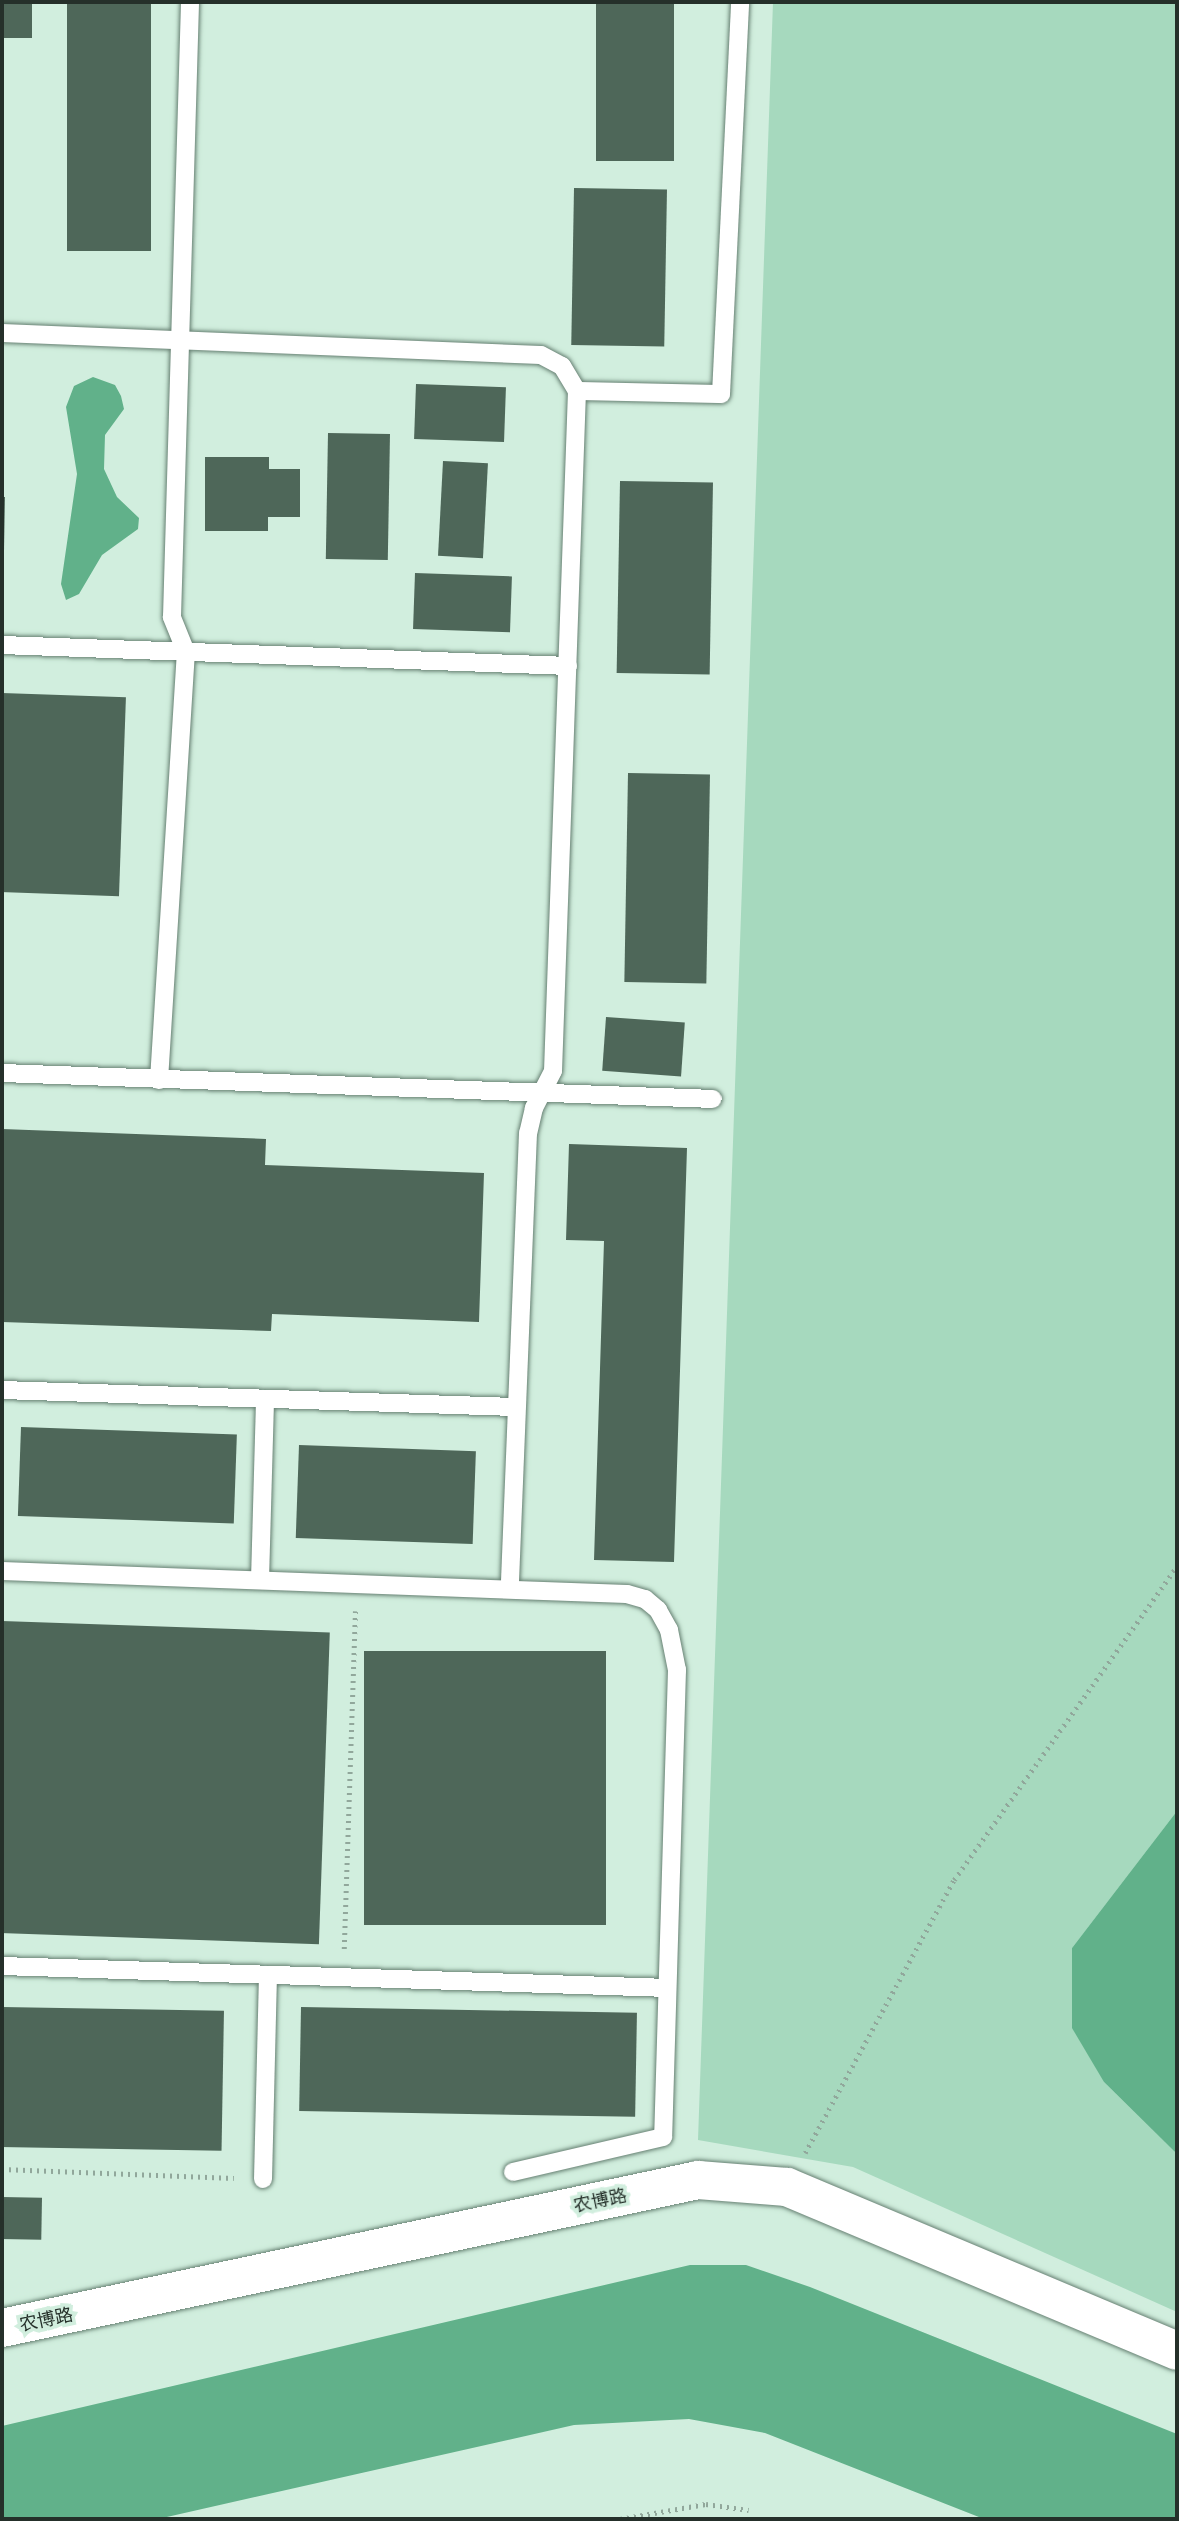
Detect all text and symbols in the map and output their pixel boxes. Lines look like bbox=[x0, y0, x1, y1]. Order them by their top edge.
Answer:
street label: 农博路 bbox=[571, 2184, 629, 2216]
street label: 农博路 bbox=[17, 2303, 75, 2335]

